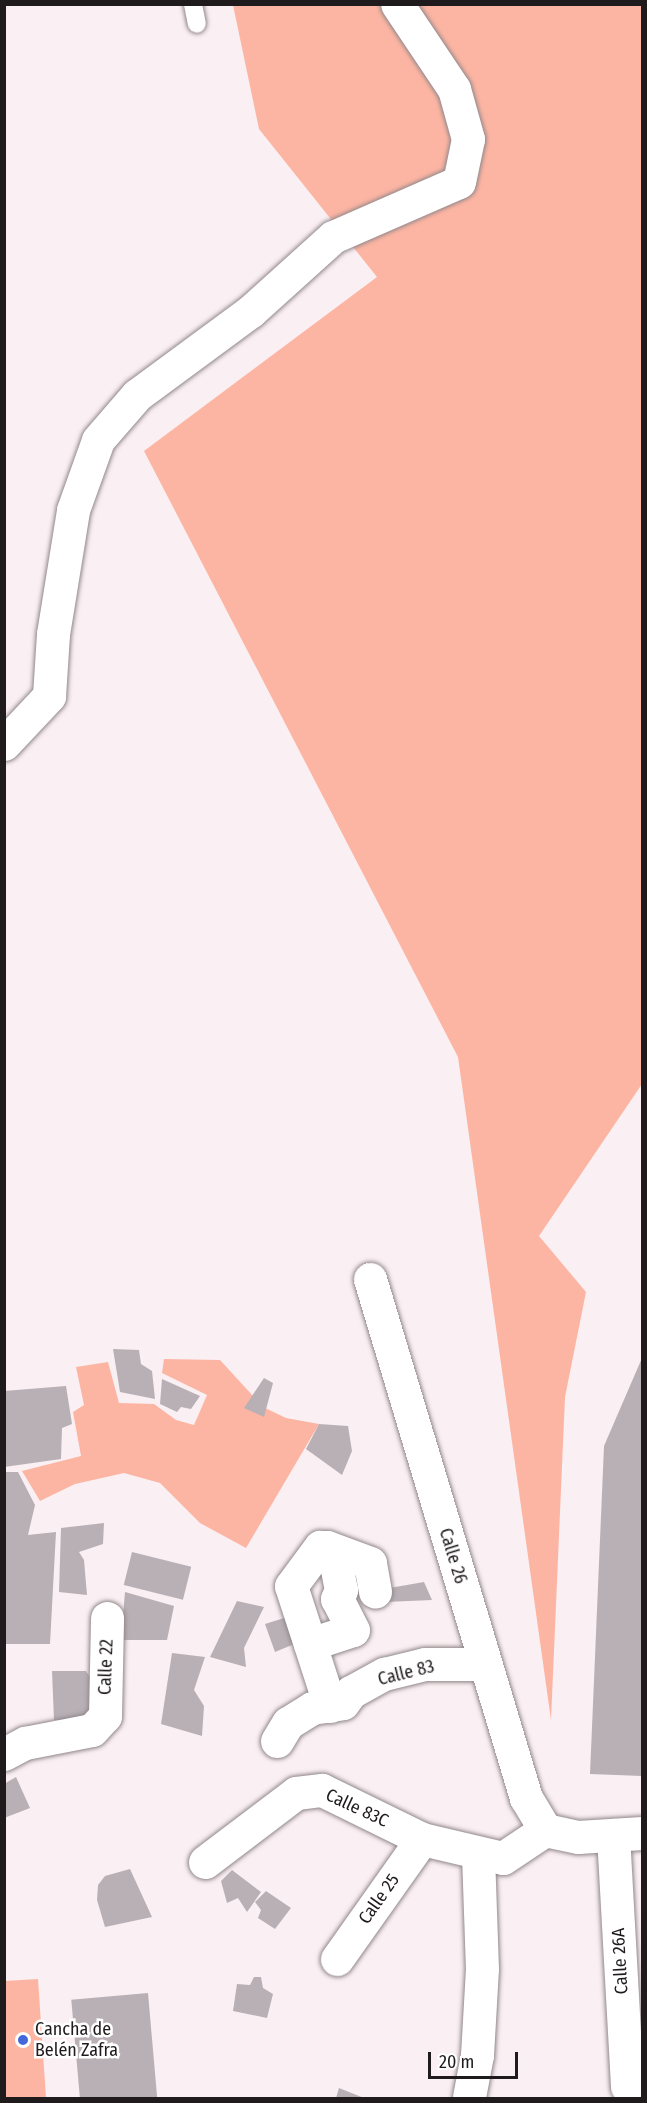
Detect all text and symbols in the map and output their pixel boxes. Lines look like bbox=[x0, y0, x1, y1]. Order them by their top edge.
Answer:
street label: Calle 26 bbox=[434, 1526, 472, 1586]
street label: Calle 22 bbox=[94, 1639, 118, 1695]
street label: Calle 83 bbox=[376, 1656, 436, 1690]
street label: Calle 83C bbox=[322, 1784, 392, 1832]
street label: Calle 25 bbox=[354, 1870, 404, 1928]
street label: Calle 26A bbox=[607, 1927, 633, 1995]
place label: Cancha de Belén Zafra bbox=[35, 2019, 118, 2062]
marker: Cancha de Belén Zafra bbox=[16, 2033, 30, 2047]
scale bar bbox=[431, 2040, 521, 2078]
text: 20 m bbox=[439, 2051, 474, 2073]

